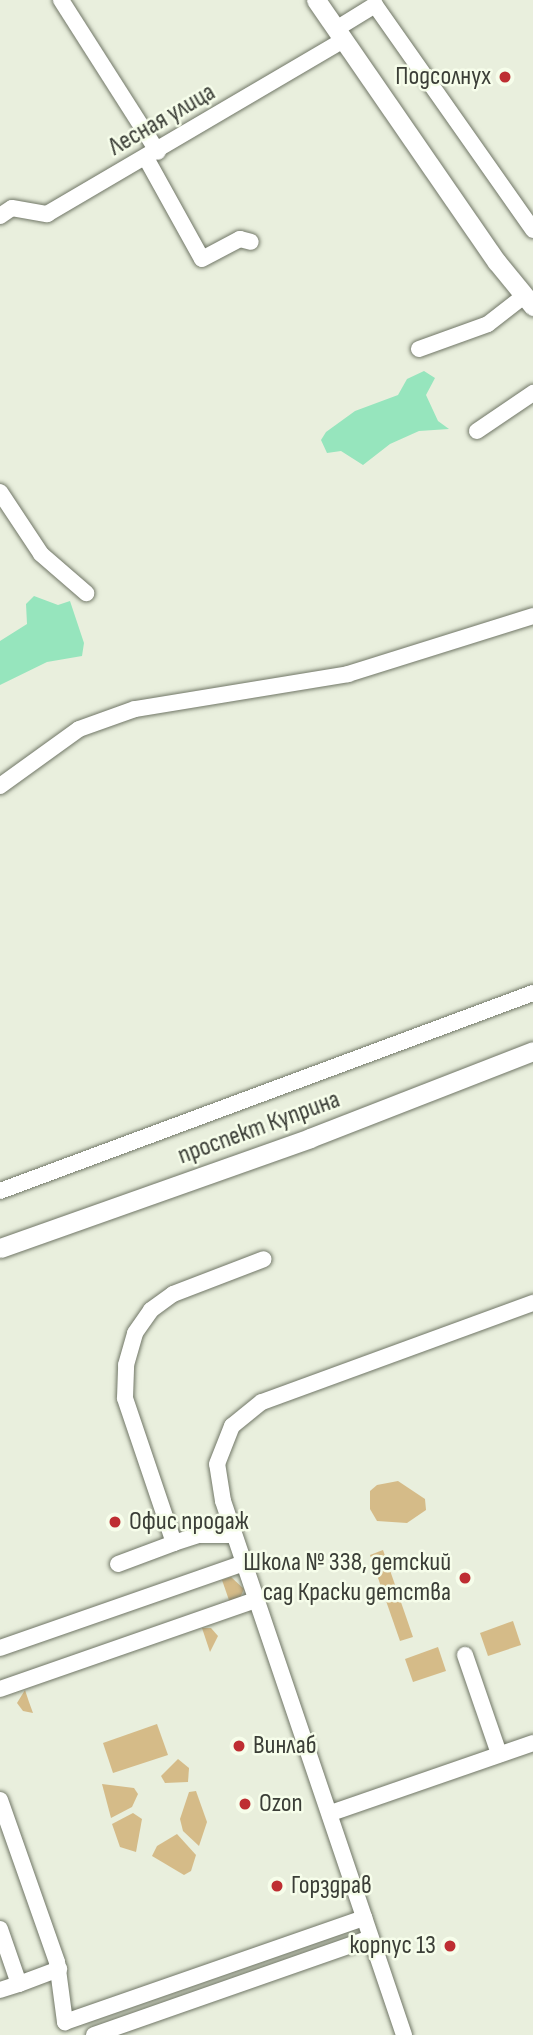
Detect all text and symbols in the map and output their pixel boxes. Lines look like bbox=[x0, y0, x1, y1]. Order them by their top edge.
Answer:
place label: Подсолнух bbox=[395, 61, 491, 93]
marker: Подсолнух bbox=[497, 69, 513, 85]
street label: Лесная улица bbox=[103, 77, 221, 163]
street label: проспект Куприна bbox=[174, 1084, 344, 1172]
place label: Офис продаж bbox=[129, 1506, 249, 1538]
marker: Офис продаж bbox=[107, 1514, 123, 1530]
place label: Школа № 338, детский сад Краски детства bbox=[243, 1547, 451, 1608]
marker: Школа № 338, детский сад Краски детства bbox=[457, 1570, 473, 1586]
place label: Винлаб bbox=[253, 1730, 317, 1762]
marker: Винлаб bbox=[231, 1738, 247, 1754]
place label: Ozon bbox=[259, 1788, 303, 1820]
marker: Ozon bbox=[237, 1796, 253, 1812]
place label: Горздрав bbox=[291, 1870, 372, 1902]
marker: Горздрав bbox=[269, 1878, 285, 1894]
place label: корпус 13 bbox=[349, 1930, 436, 1962]
marker: корпус 13 bbox=[442, 1938, 458, 1954]

